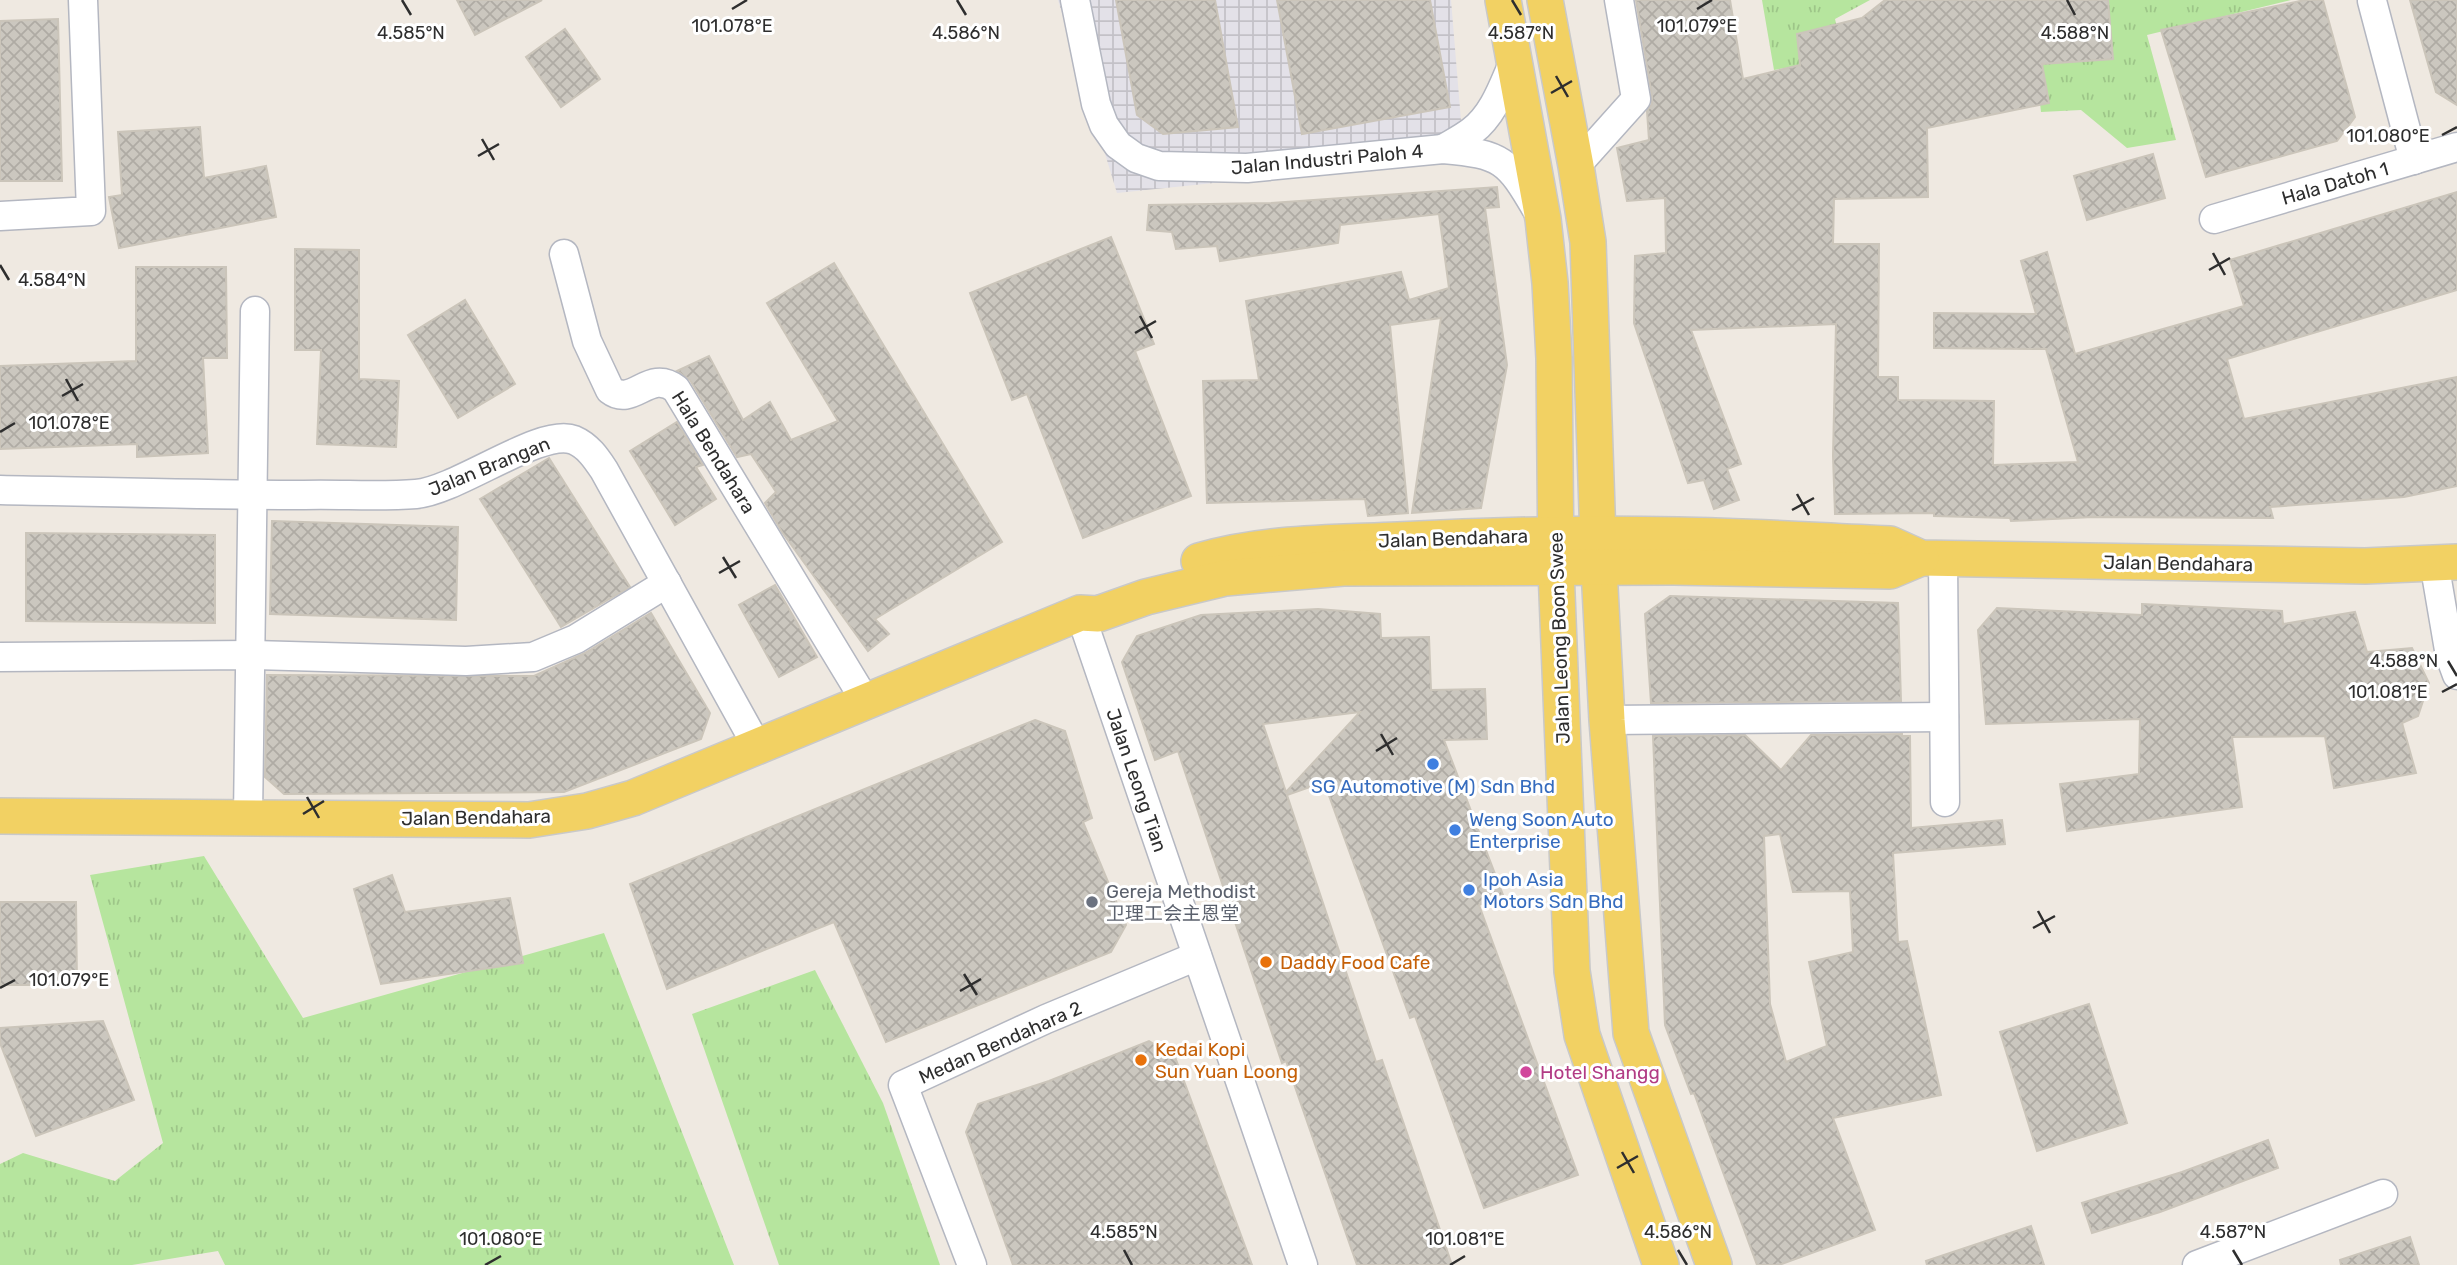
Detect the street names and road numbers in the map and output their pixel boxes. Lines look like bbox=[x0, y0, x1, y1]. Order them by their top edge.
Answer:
street label: Jalan Industri Paloh 4 bbox=[1230, 140, 1424, 179]
street label: Hala Datoh 1 bbox=[2279, 157, 2391, 210]
street label: Hala Bendahara bbox=[667, 387, 760, 518]
street label: Jalan Brangan bbox=[425, 432, 553, 501]
street label: Jalan Bendahara bbox=[1378, 524, 1528, 553]
street label: Jalan Leong Boon Swee bbox=[1544, 532, 1575, 744]
street label: Jalan Bendahara bbox=[2103, 551, 2253, 576]
street label: Jalan Leong Tian bbox=[1101, 705, 1172, 855]
street label: Jalan Bendahara bbox=[401, 805, 551, 830]
street label: Medan Bendahara 2 bbox=[915, 996, 1085, 1089]

